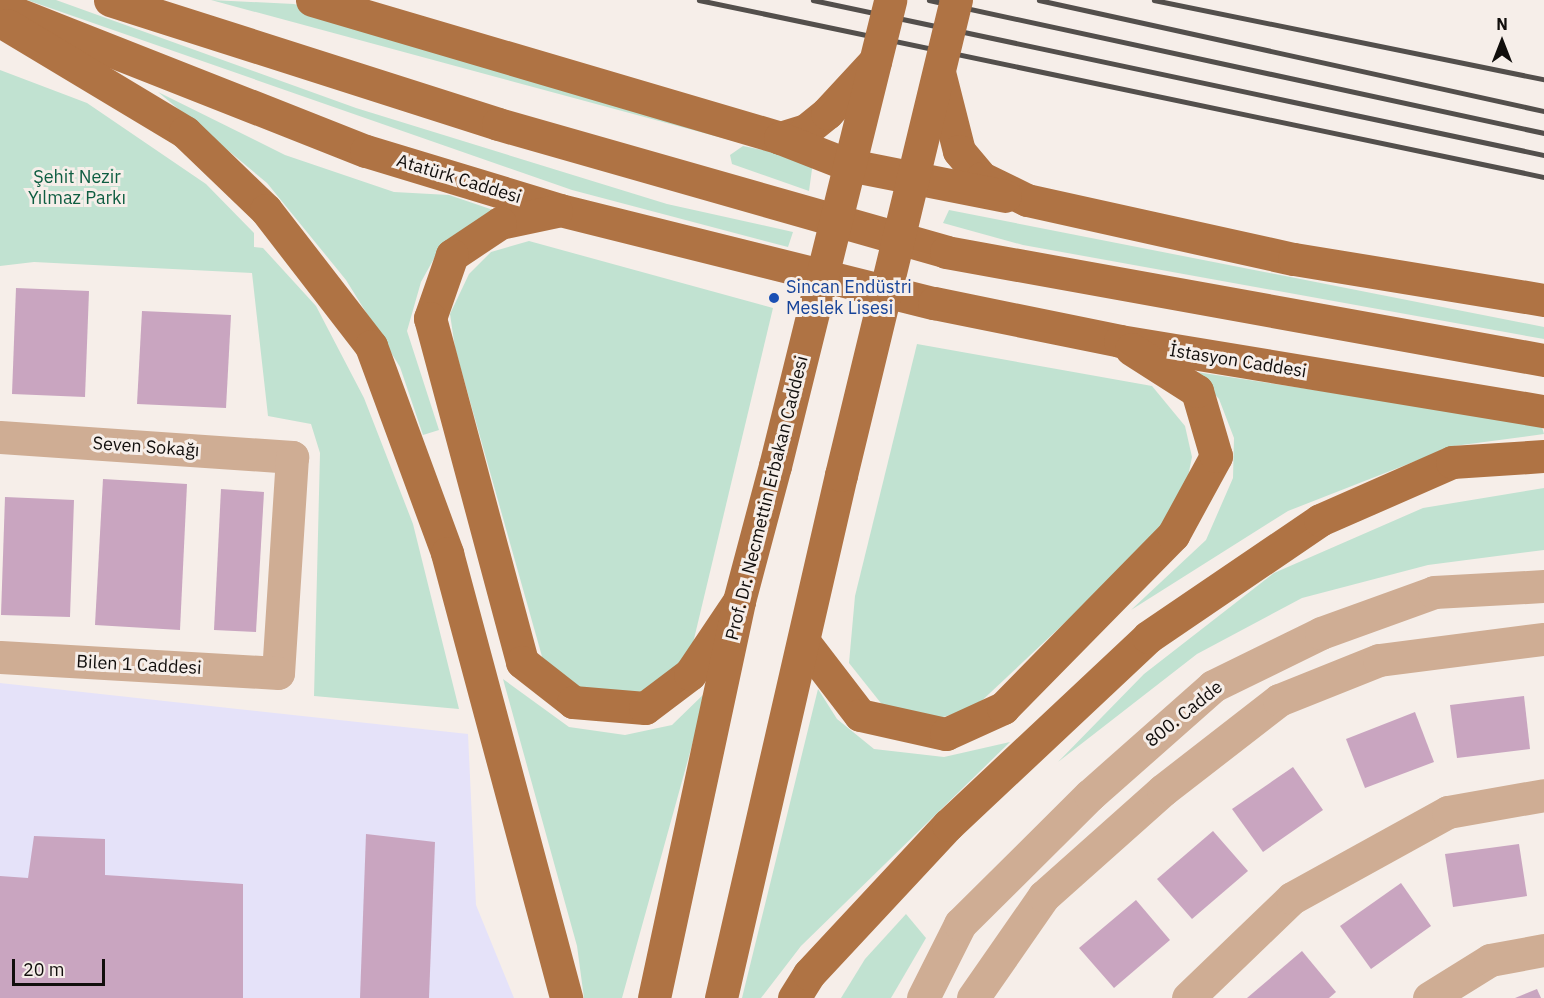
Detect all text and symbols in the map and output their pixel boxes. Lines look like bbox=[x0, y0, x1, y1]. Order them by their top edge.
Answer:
north arrow bbox=[1472, 12, 1532, 72]
text: N bbox=[1496, 14, 1508, 34]
street label: Atatürk Caddesi bbox=[394, 150, 524, 208]
park label: Şehit Nezir Yılmaz Parkı bbox=[28, 167, 126, 210]
place label: Sincan Endüstri Meslek Lisesi bbox=[786, 277, 912, 320]
marker: Sincan Endüstri Meslek Lisesi bbox=[767, 291, 781, 305]
street label: İstasyon Caddesi bbox=[1168, 340, 1308, 382]
street label: Prof. Dr. Necmettin Erbakan Caddesi bbox=[721, 354, 813, 642]
street label: Seven Sokağı bbox=[92, 432, 200, 462]
street label: Bilen 1 Caddesi bbox=[76, 651, 202, 679]
street label: 800. Cadde bbox=[1141, 676, 1227, 752]
scale bar bbox=[15, 947, 108, 985]
text: 20 m bbox=[23, 958, 65, 981]

